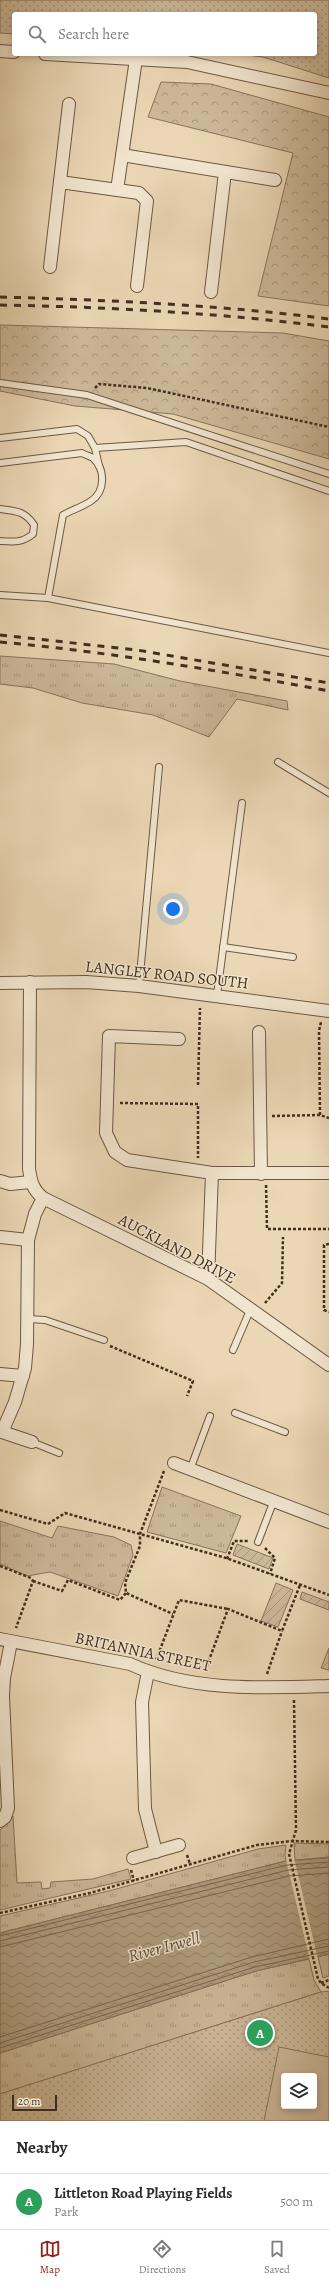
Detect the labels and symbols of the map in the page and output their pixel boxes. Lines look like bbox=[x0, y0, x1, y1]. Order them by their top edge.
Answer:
your location bbox=[163, 899, 183, 919]
street label: LANGLEY ROAD SOUTH bbox=[84, 955, 250, 995]
street label: AUCKLAND DRIVE bbox=[114, 1208, 240, 1289]
street label: BRITANNIA STREET bbox=[73, 1627, 213, 1677]
water label: River Irwell bbox=[126, 1926, 203, 1968]
pin: A bbox=[247, 2018, 273, 2048]
scale bar bbox=[12, 2093, 57, 2112]

